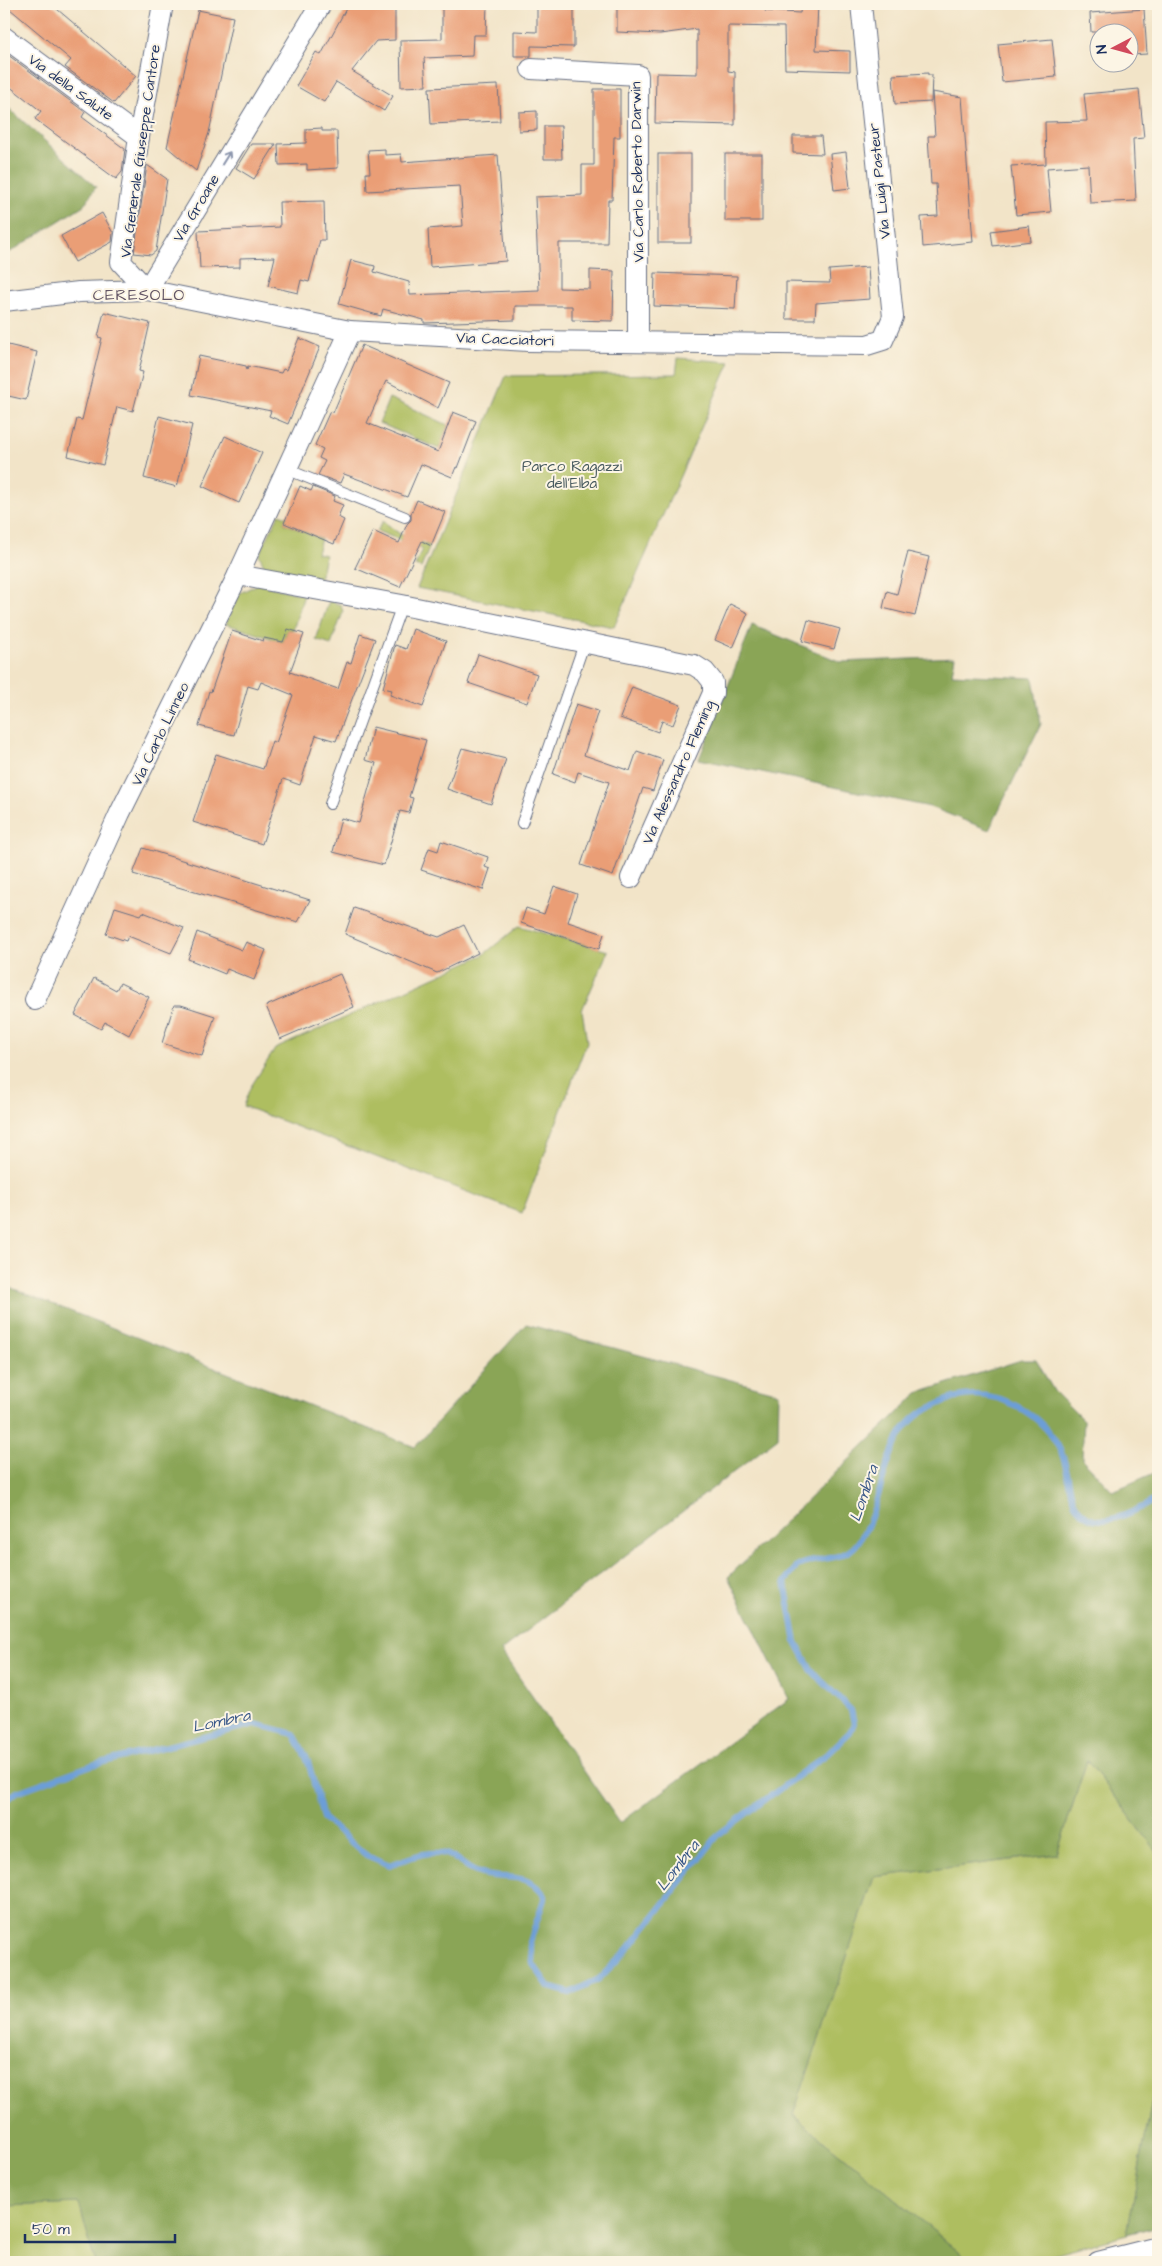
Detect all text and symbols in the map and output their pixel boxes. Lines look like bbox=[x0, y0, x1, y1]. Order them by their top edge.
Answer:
north arrow bbox=[1090, 22, 1140, 72]
street label: Via Generale Giuseppe Cantore bbox=[115, 43, 166, 259]
text: N bbox=[1092, 44, 1112, 55]
street label: Via della Salute bbox=[24, 49, 118, 126]
street label: Via Carlo Roberto Darwin bbox=[625, 81, 650, 262]
street label: Via Luigi Pasteur bbox=[863, 122, 897, 240]
one-way arrow bbox=[221, 152, 231, 166]
street label: Via Groane bbox=[168, 170, 225, 246]
district label: CERESOLO bbox=[93, 284, 185, 306]
street label: Via Cacciatori bbox=[456, 327, 555, 352]
park label: Parco Ragazzi dell'Elba bbox=[522, 456, 623, 494]
street label: Via Carlo Linneo bbox=[126, 678, 195, 790]
street label: Via Alessandro Fleming bbox=[637, 696, 721, 848]
water label: Lombra bbox=[844, 1461, 884, 1525]
water label: Lombra bbox=[190, 1704, 253, 1738]
water label: Lombra bbox=[651, 1835, 705, 1895]
scale bar bbox=[25, 2211, 175, 2243]
text: 50 m bbox=[32, 2219, 70, 2240]

